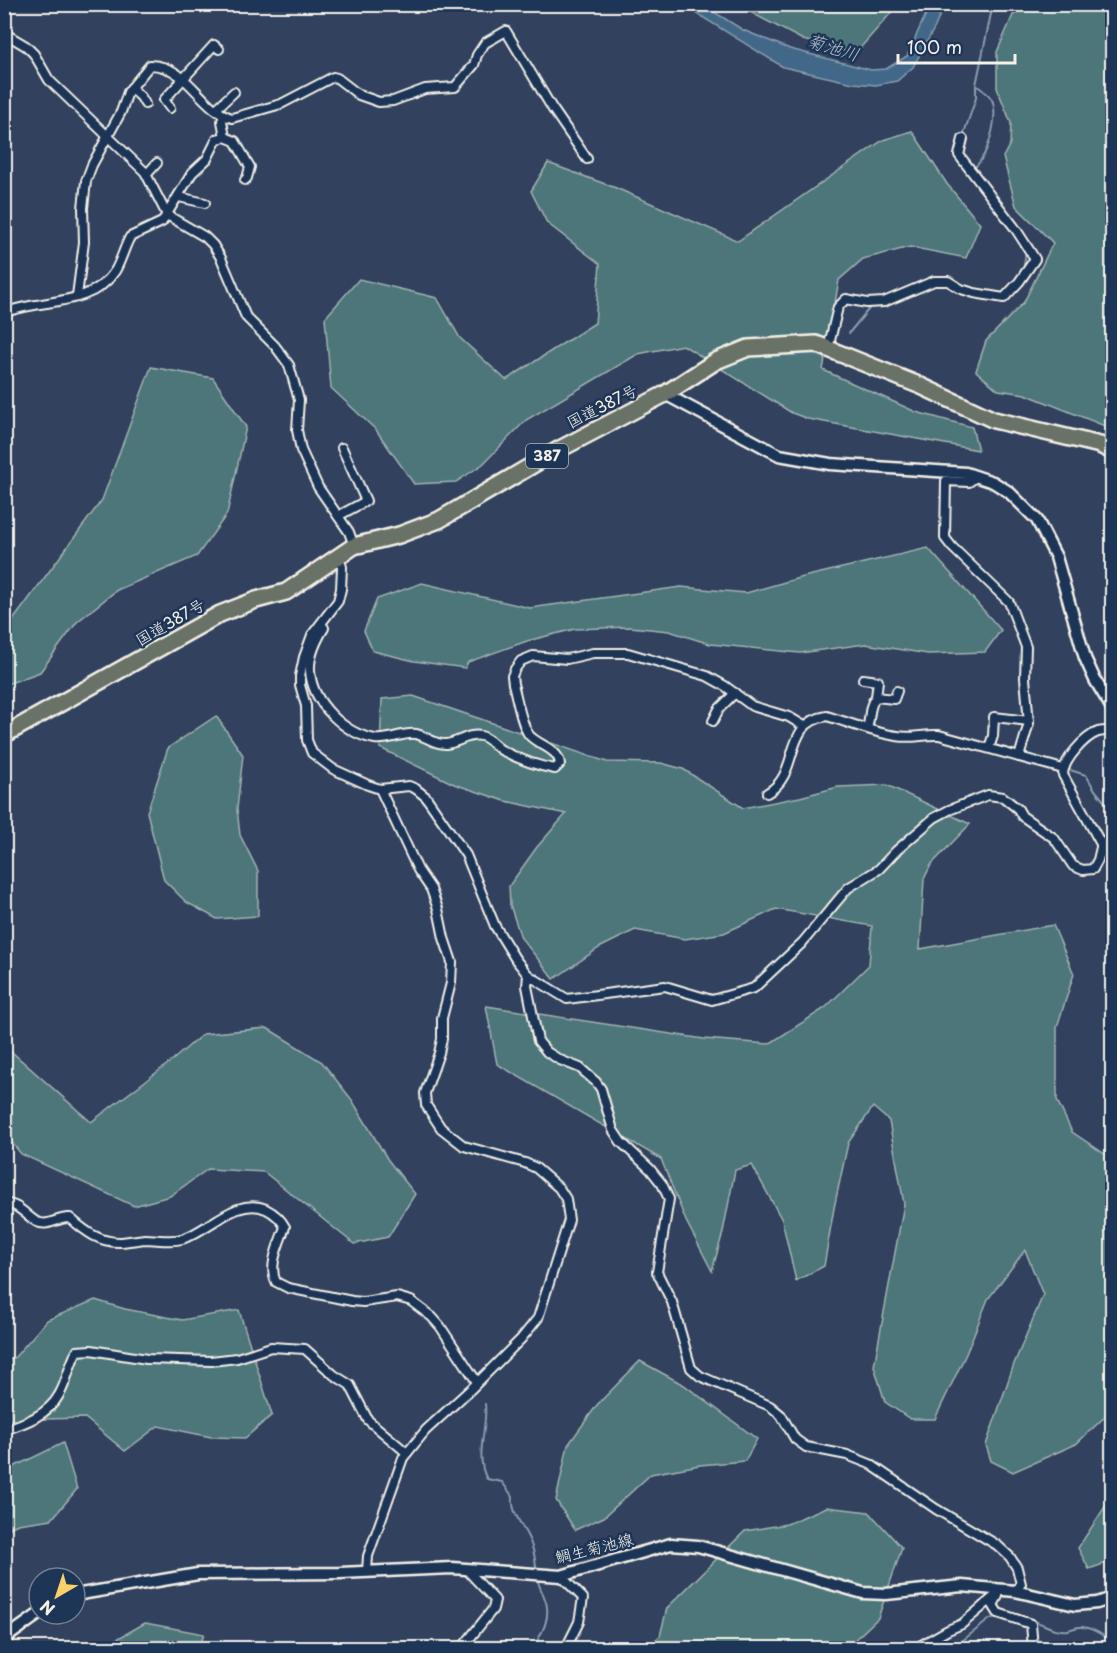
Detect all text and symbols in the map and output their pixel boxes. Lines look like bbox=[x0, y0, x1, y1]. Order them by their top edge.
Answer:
water label: 菊池川 bbox=[804, 26, 863, 67]
scale bar bbox=[898, 27, 1015, 65]
text: 100 m bbox=[907, 33, 962, 60]
street label: 国道387号 bbox=[562, 377, 641, 433]
road number: 387 bbox=[526, 444, 568, 468]
street label: 国道387号 bbox=[130, 592, 209, 651]
street label: 鯛生菊池線 bbox=[552, 1526, 635, 1568]
north arrow bbox=[27, 1566, 87, 1626]
text: N bbox=[34, 1595, 59, 1622]

